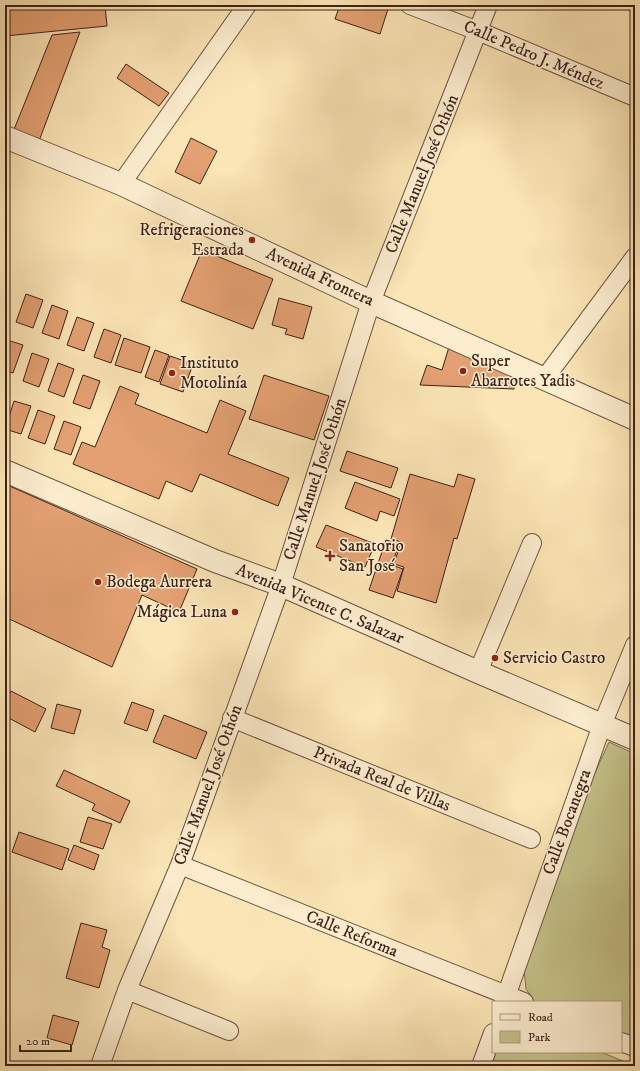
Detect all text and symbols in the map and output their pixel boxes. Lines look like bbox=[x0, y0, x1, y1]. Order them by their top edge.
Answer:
street label: Calle Pedro J. Méndez bbox=[460, 15, 608, 95]
street label: Calle Manuel José Othón bbox=[380, 91, 464, 257]
place label: Refrigeraciones Estrada bbox=[139, 219, 245, 261]
marker: Refrigeraciones Estrada bbox=[247, 235, 257, 245]
street label: Avenida Frontera bbox=[263, 242, 378, 312]
place label: Super Abarrotes Yadis bbox=[471, 350, 575, 392]
place label: Instituto Motolinía bbox=[180, 352, 248, 394]
marker: Super Abarrotes Yadis bbox=[458, 366, 468, 376]
marker: Instituto Motolinía bbox=[167, 368, 177, 378]
street label: Calle Manuel José Othón bbox=[278, 395, 352, 563]
place label: Sanatorio San José bbox=[339, 535, 404, 577]
marker: Sanatorio San José bbox=[324, 550, 336, 562]
street label: Avenida Vicente C. Salazar bbox=[233, 559, 408, 650]
place label: Bodega Aurrera bbox=[106, 571, 213, 593]
marker: Bodega Aurrera bbox=[93, 577, 103, 587]
place label: Mágica Luna bbox=[137, 601, 228, 623]
marker: Mágica Luna bbox=[230, 607, 240, 617]
place label: Servicio Castro bbox=[503, 647, 605, 669]
marker: Servicio Castro bbox=[490, 653, 500, 663]
street label: Calle Manuel José Othón bbox=[169, 701, 247, 868]
street label: Privada Real de Villas bbox=[310, 741, 454, 817]
street label: Calle Bocanegra bbox=[538, 766, 597, 878]
street label: Calle Reforma bbox=[303, 906, 402, 963]
legend bbox=[492, 1001, 622, 1053]
text: Road bbox=[528, 1010, 553, 1025]
scale bar bbox=[20, 1027, 71, 1053]
text: Park bbox=[528, 1030, 550, 1045]
text: 20 m bbox=[26, 1034, 50, 1049]

